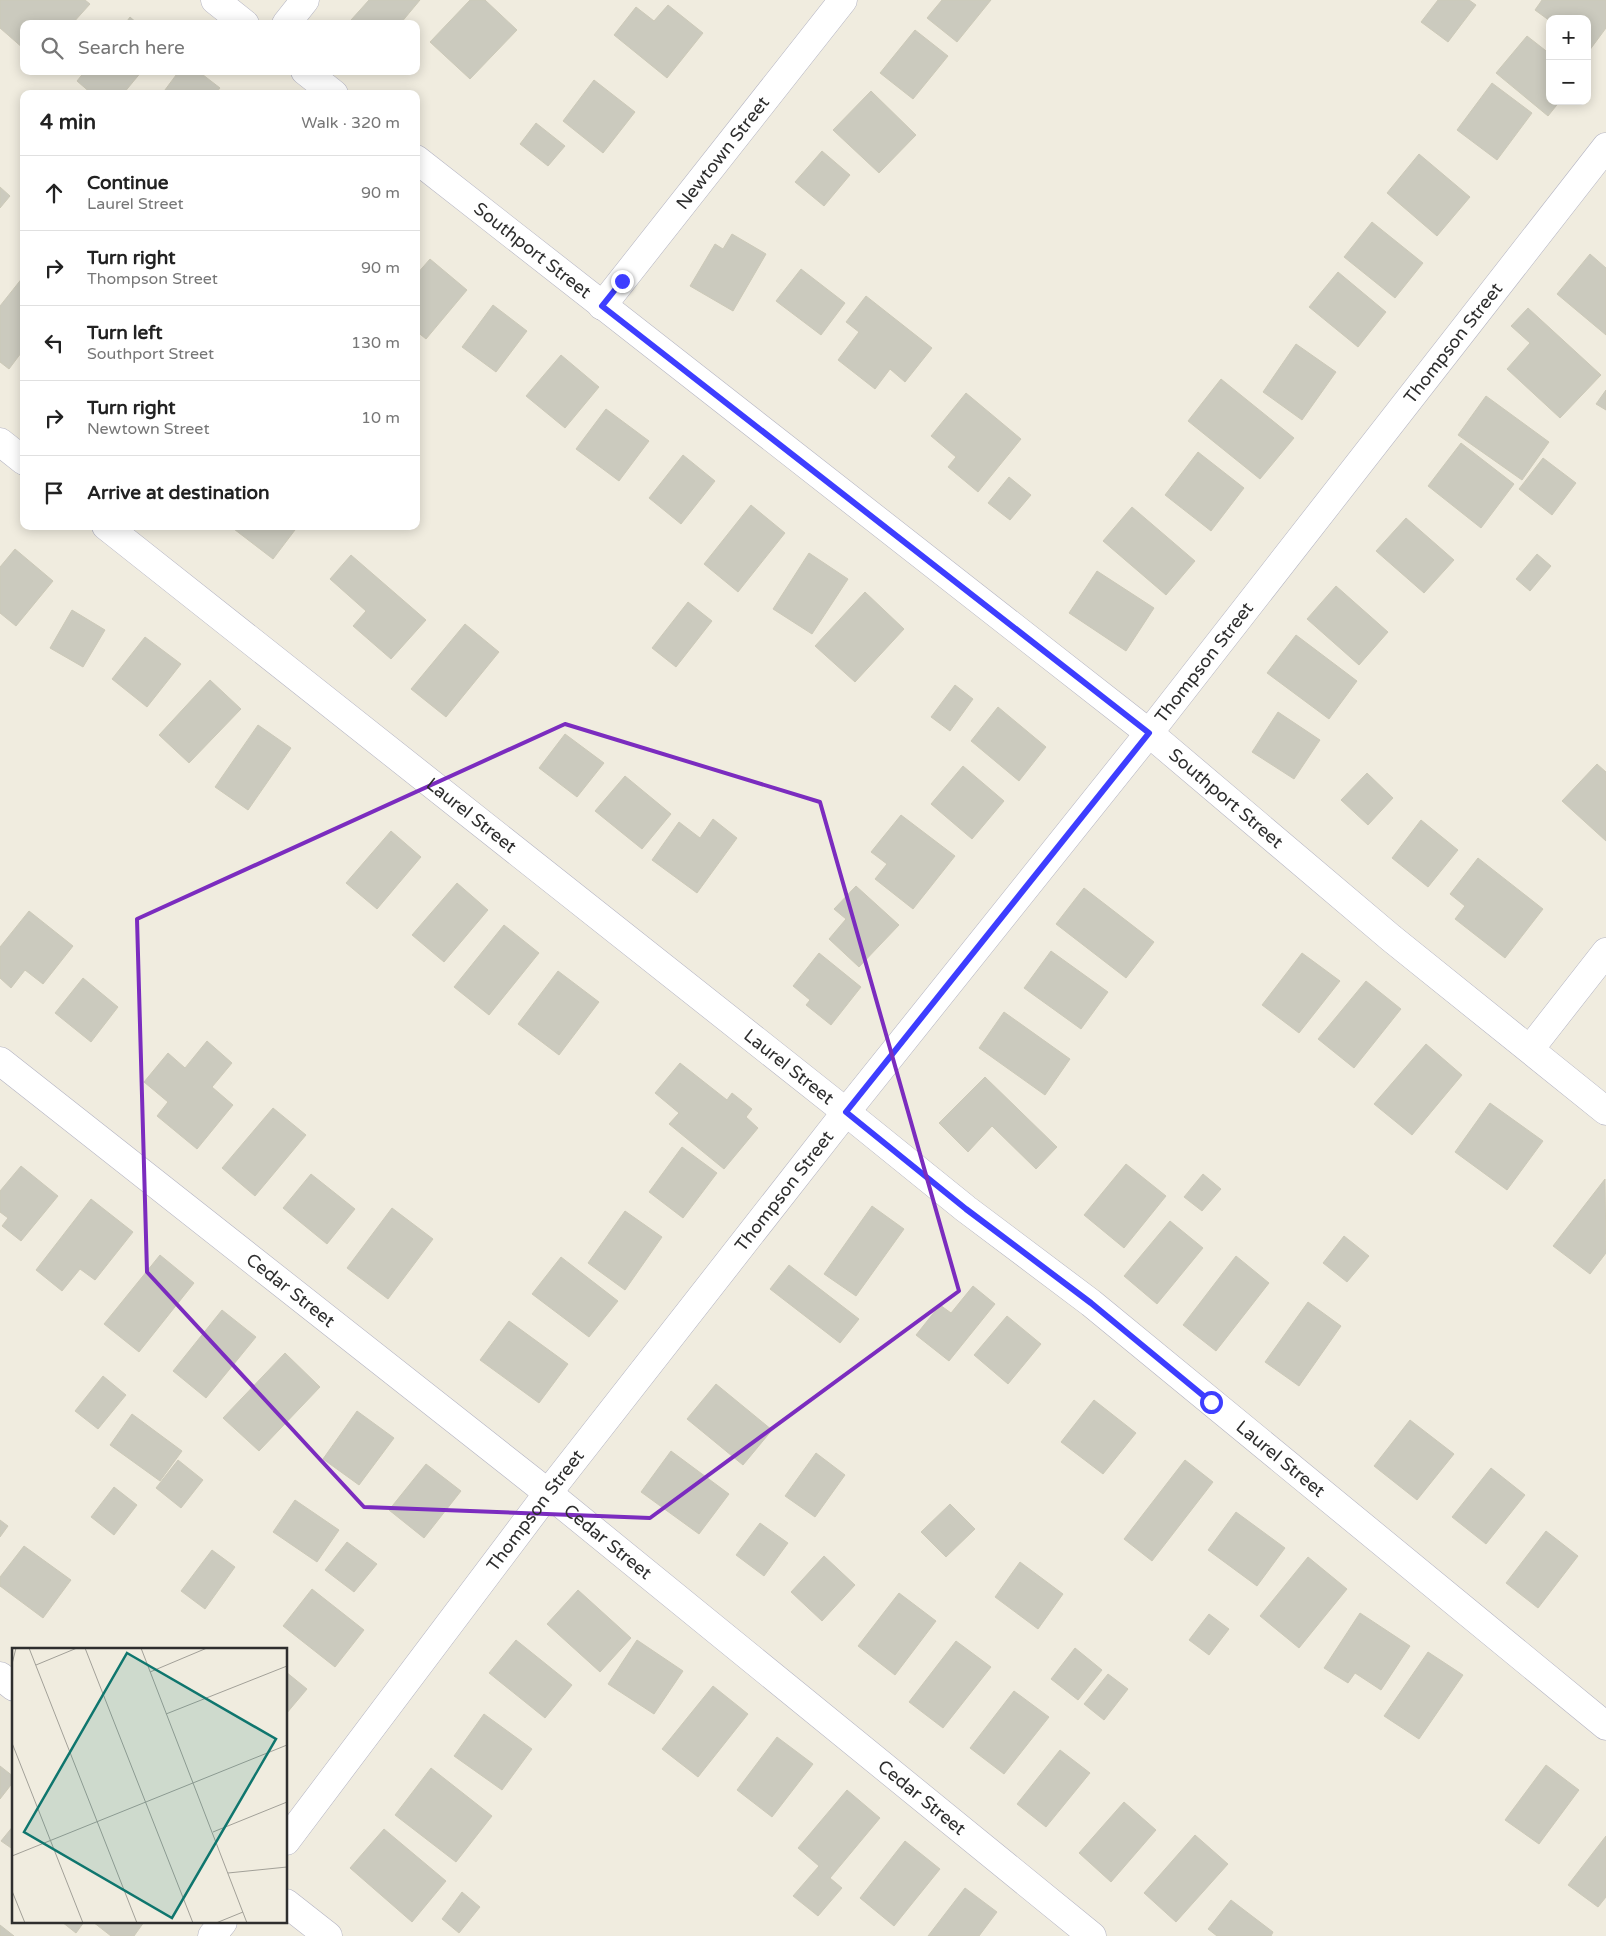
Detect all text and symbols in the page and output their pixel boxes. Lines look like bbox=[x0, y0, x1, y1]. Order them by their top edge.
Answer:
map controls bbox=[1546, 15, 1591, 105]
button: + bbox=[1546, 15, 1591, 60]
search box bbox=[20, 20, 420, 75]
icon: search bbox=[38, 34, 66, 62]
text: Search here bbox=[78, 37, 185, 59]
button: − bbox=[1546, 60, 1591, 105]
street label: Newtown Street bbox=[671, 92, 774, 214]
text: 4 min bbox=[40, 110, 96, 135]
text: Walk · 320 m bbox=[301, 113, 400, 133]
text: Continue bbox=[87, 172, 169, 194]
icon: ahead bbox=[40, 179, 68, 207]
text: 90 m bbox=[361, 183, 400, 203]
text: Laurel Street bbox=[87, 194, 184, 214]
street label: Southport Street bbox=[469, 197, 596, 303]
text: Turn right bbox=[87, 247, 175, 269]
icon: right bbox=[40, 254, 68, 282]
text: 90 m bbox=[361, 258, 400, 278]
text: Thompson Street bbox=[87, 269, 218, 289]
route end bbox=[611, 270, 634, 293]
street label: Thompson Street bbox=[1399, 278, 1507, 408]
text: Turn left bbox=[87, 322, 163, 344]
icon: left bbox=[40, 329, 68, 357]
text: 130 m bbox=[351, 333, 400, 353]
text: Southport Street bbox=[87, 344, 214, 364]
text: Turn right bbox=[87, 397, 175, 419]
icon: right bbox=[40, 404, 68, 432]
text: 10 m bbox=[361, 408, 400, 428]
text: Newtown Street bbox=[87, 419, 210, 439]
icon: arrive bbox=[40, 479, 68, 507]
text: Arrive at destination bbox=[87, 482, 270, 504]
street label: Thompson Street bbox=[1150, 597, 1258, 727]
street label: Southport Street bbox=[1164, 744, 1288, 853]
street label: Laurel Street bbox=[422, 773, 521, 858]
street label: Laurel Street bbox=[739, 1024, 838, 1109]
street label: Thompson Street bbox=[730, 1126, 838, 1256]
street label: Cedar Street bbox=[242, 1248, 339, 1332]
route start bbox=[1200, 1391, 1223, 1414]
street label: Laurel Street bbox=[1232, 1416, 1330, 1502]
street label: Thompson Street bbox=[482, 1445, 589, 1576]
street label: Cedar Street bbox=[559, 1499, 656, 1584]
inset map bbox=[12, 1648, 288, 1924]
street label: Cedar Street bbox=[873, 1755, 970, 1840]

